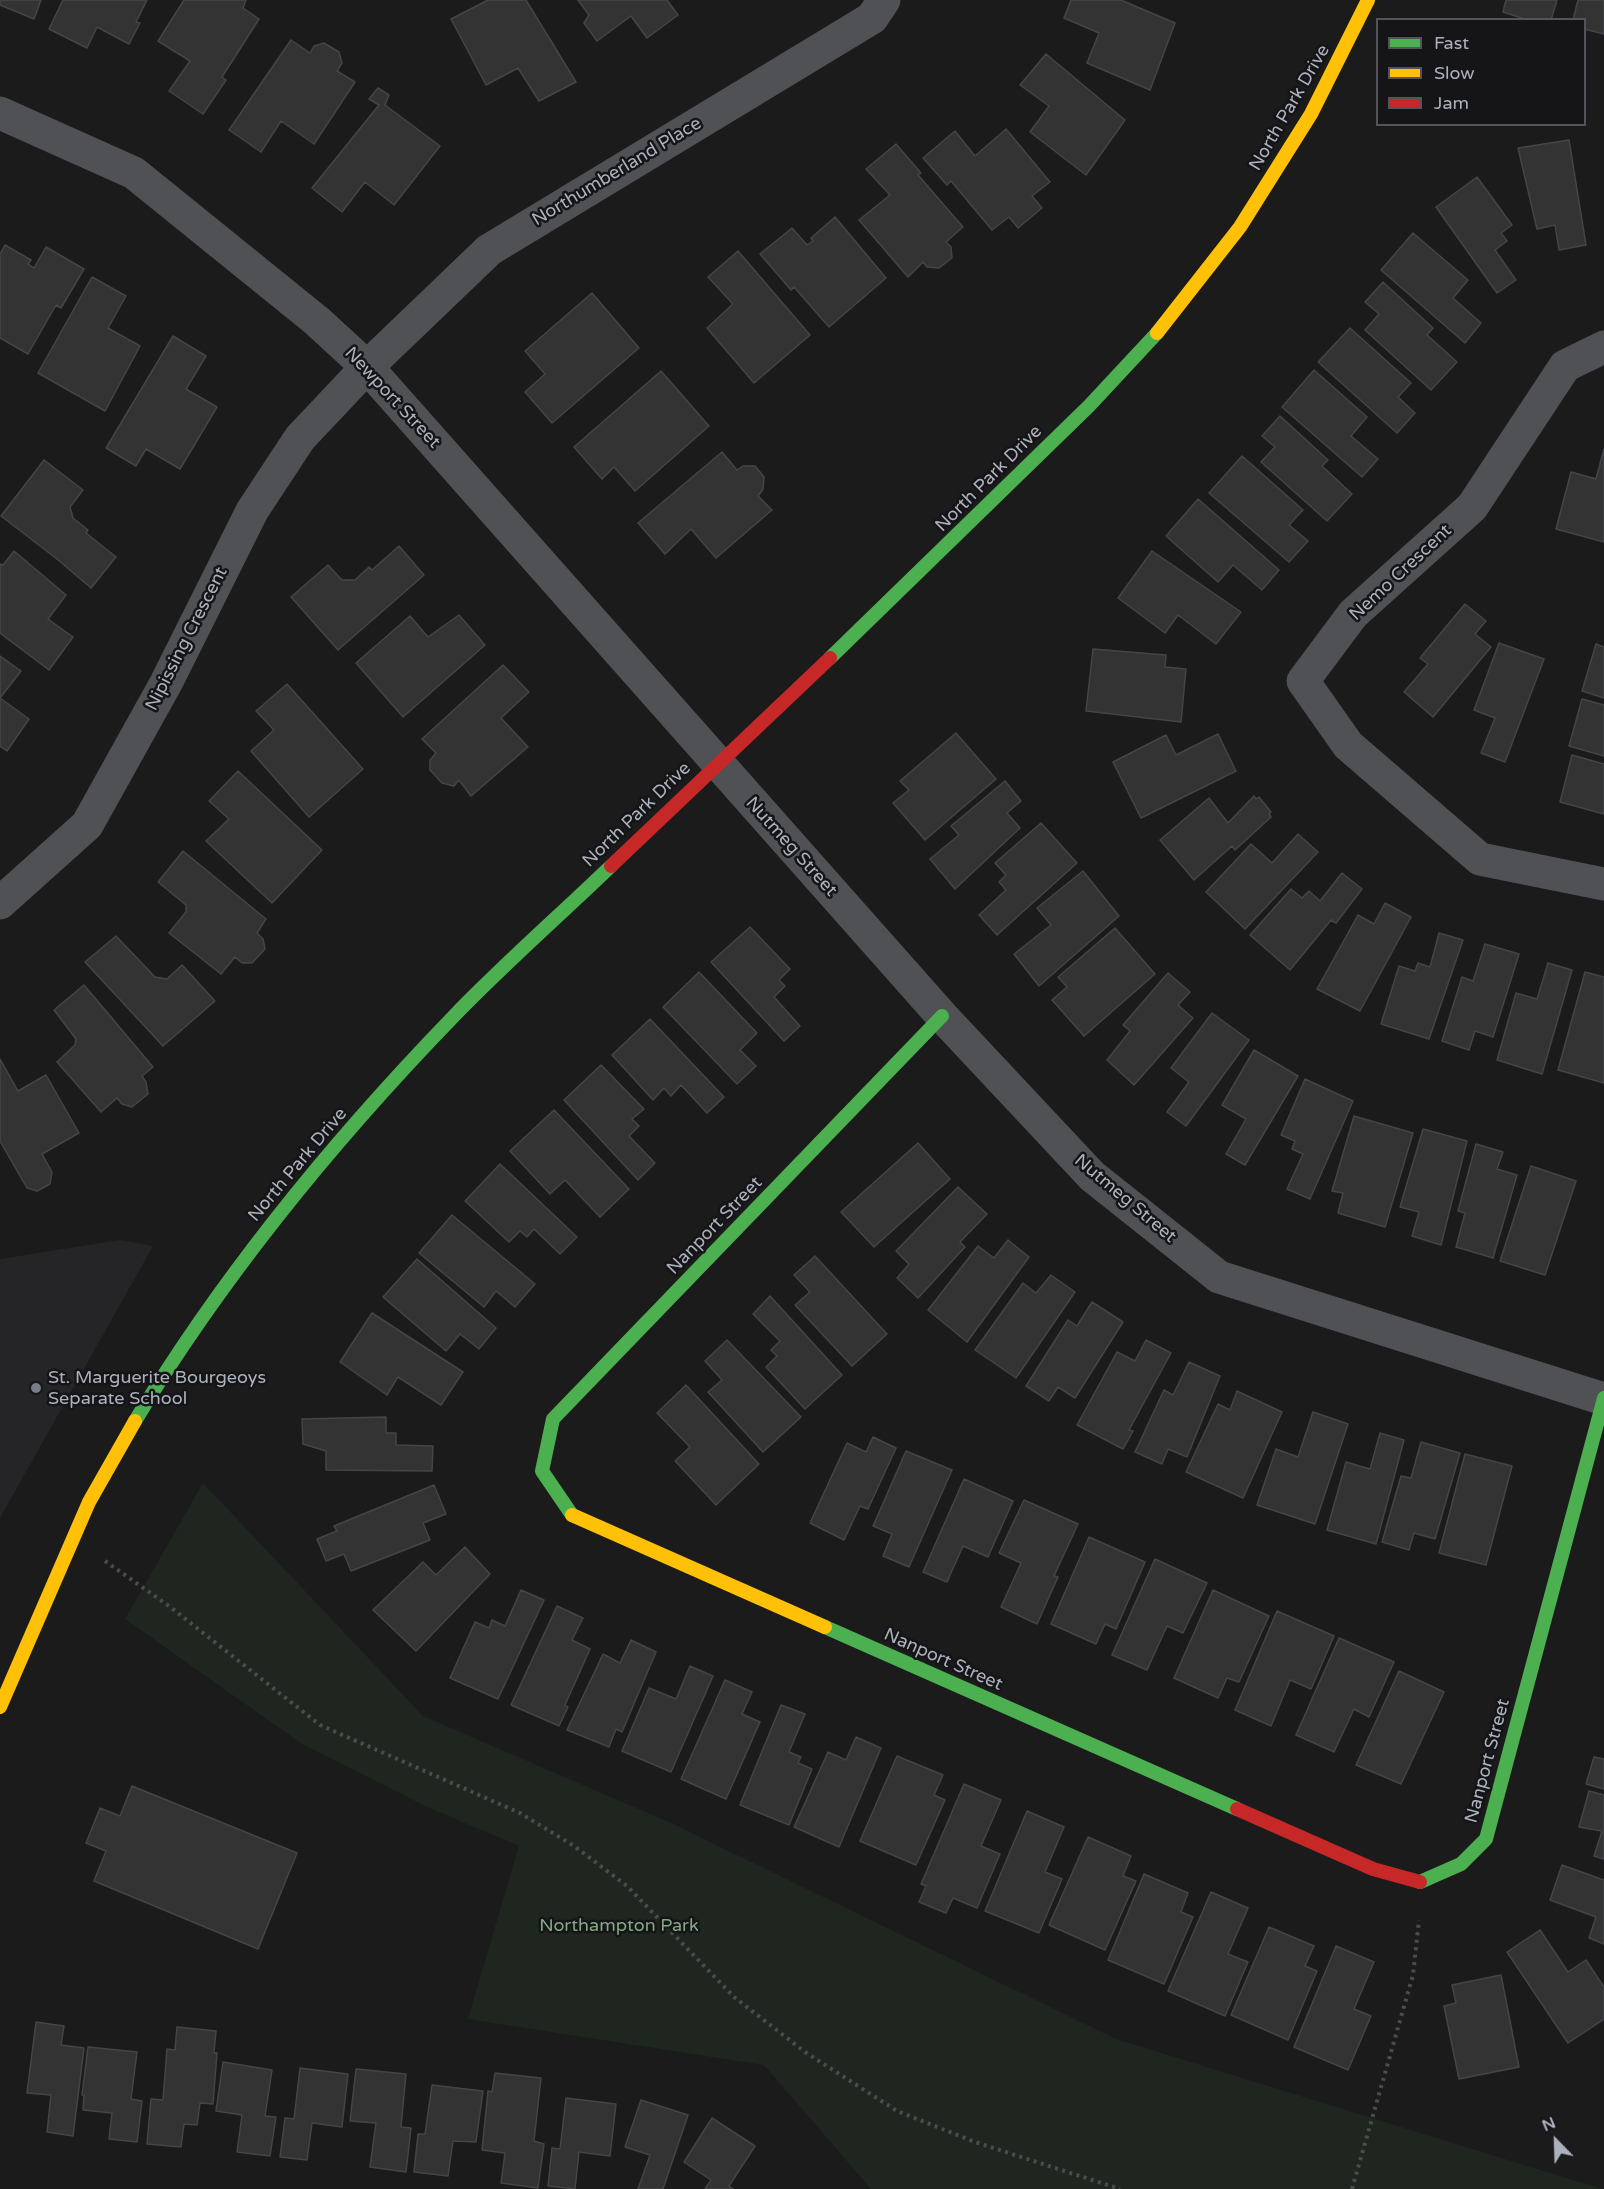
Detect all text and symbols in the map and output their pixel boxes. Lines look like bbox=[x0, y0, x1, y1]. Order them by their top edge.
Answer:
legend bbox=[1376, 18, 1586, 126]
text: Fast bbox=[1434, 32, 1469, 54]
street label: North Park Drive bbox=[1245, 41, 1335, 175]
text: Slow bbox=[1434, 62, 1475, 84]
text: Jam bbox=[1434, 92, 1469, 114]
street label: Northumberland Place bbox=[528, 113, 706, 231]
street label: Newport Street bbox=[340, 343, 444, 453]
street label: North Park Drive bbox=[931, 421, 1047, 537]
street label: Nemo Crescent bbox=[1345, 520, 1457, 626]
street label: Nipissing Crescent bbox=[141, 563, 233, 715]
street label: North Park Drive bbox=[578, 758, 696, 872]
street label: Nutmeg Street bbox=[741, 793, 841, 901]
street label: North Park Drive bbox=[244, 1104, 352, 1226]
street label: Nutmeg Street bbox=[1070, 1150, 1180, 1248]
street label: Nanport Street bbox=[663, 1173, 767, 1279]
place label: St. Marguerite Bourgeoys Separate School bbox=[48, 1367, 266, 1410]
marker: St. Marguerite Bourgeoys Separate School bbox=[29, 1381, 43, 1395]
street label: Nanport Street bbox=[880, 1624, 1006, 1696]
street label: Nanport Street bbox=[1461, 1697, 1515, 1825]
park label: Northampton Park bbox=[539, 1915, 699, 1937]
north arrow bbox=[1526, 2111, 1586, 2171]
text: N bbox=[1539, 2113, 1559, 2136]

